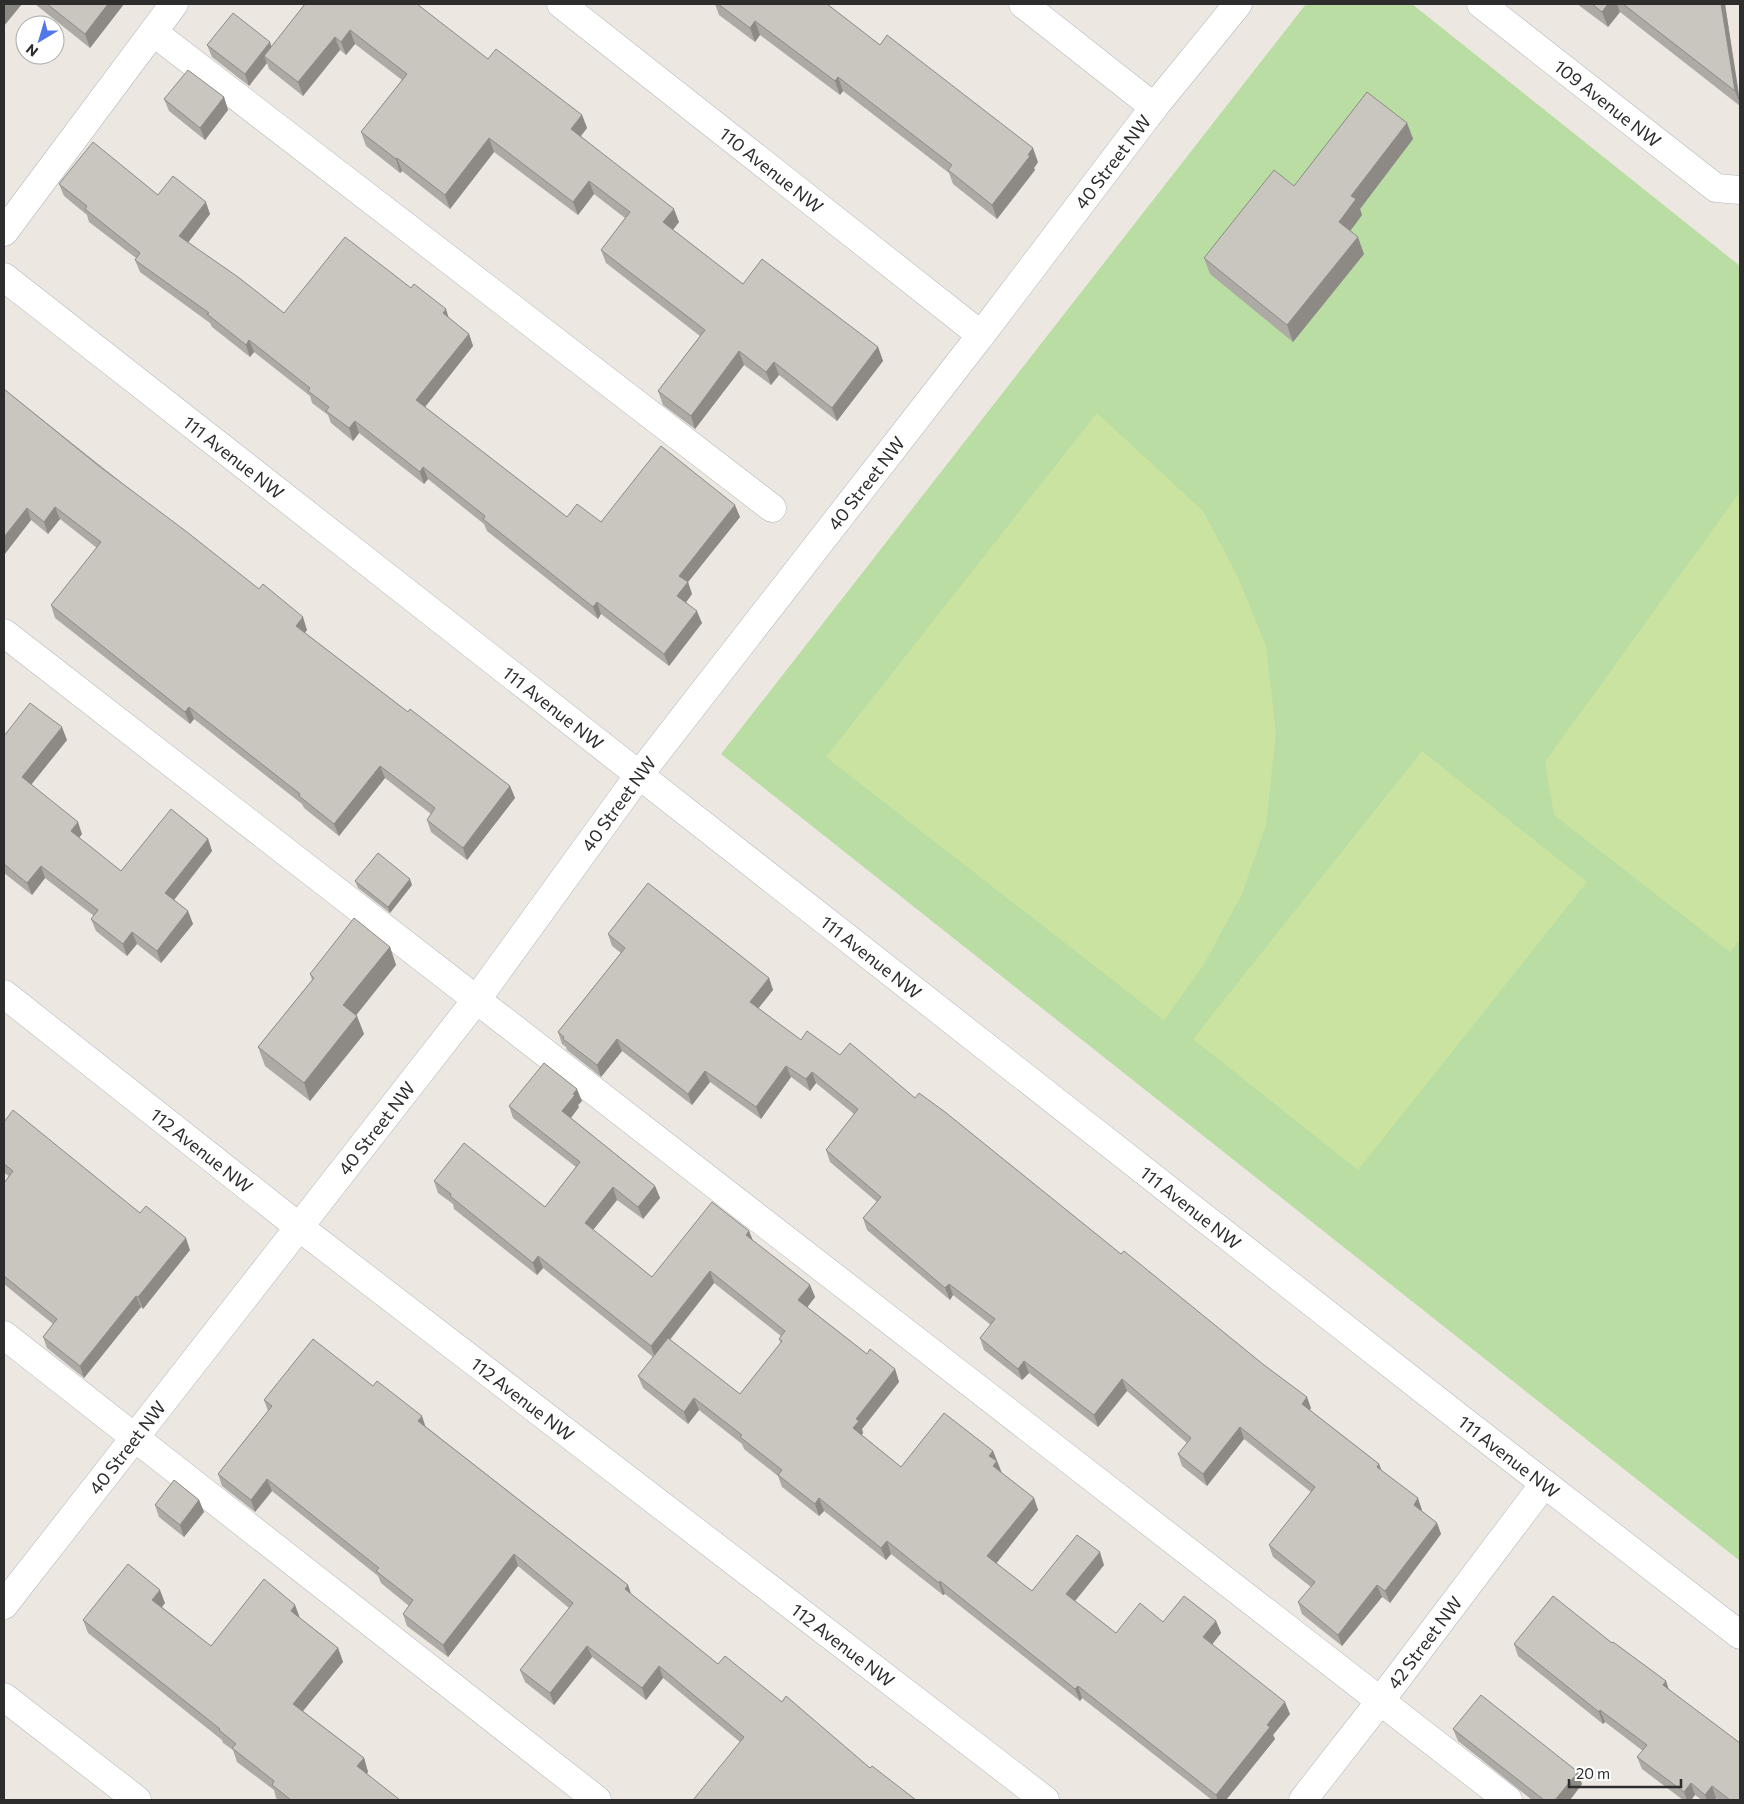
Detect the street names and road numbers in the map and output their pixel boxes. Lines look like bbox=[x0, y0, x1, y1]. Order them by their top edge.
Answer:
street label: 109 Avenue NW bbox=[1550, 55, 1665, 152]
street label: 40 Street NW bbox=[1070, 110, 1155, 213]
street label: 110 Avenue NW bbox=[715, 122, 828, 218]
street label: 111 Avenue NW bbox=[179, 411, 289, 503]
street label: 40 Street NW bbox=[823, 432, 909, 534]
street label: 111 Avenue NW bbox=[499, 661, 608, 754]
street label: 40 Street NW bbox=[577, 752, 661, 855]
street label: 111 Avenue NW bbox=[816, 911, 926, 1003]
street label: 40 Street NW bbox=[333, 1077, 419, 1179]
street label: 112 Avenue NW bbox=[146, 1103, 257, 1197]
street label: 111 Avenue NW bbox=[1136, 1161, 1246, 1254]
street label: 112 Avenue NW bbox=[467, 1352, 579, 1445]
street label: 40 Street NW bbox=[84, 1396, 170, 1498]
street label: 111 Avenue NW bbox=[1454, 1410, 1564, 1502]
street label: 42 Street NW bbox=[1382, 1592, 1466, 1693]
street label: 112 Avenue NW bbox=[787, 1598, 899, 1692]

